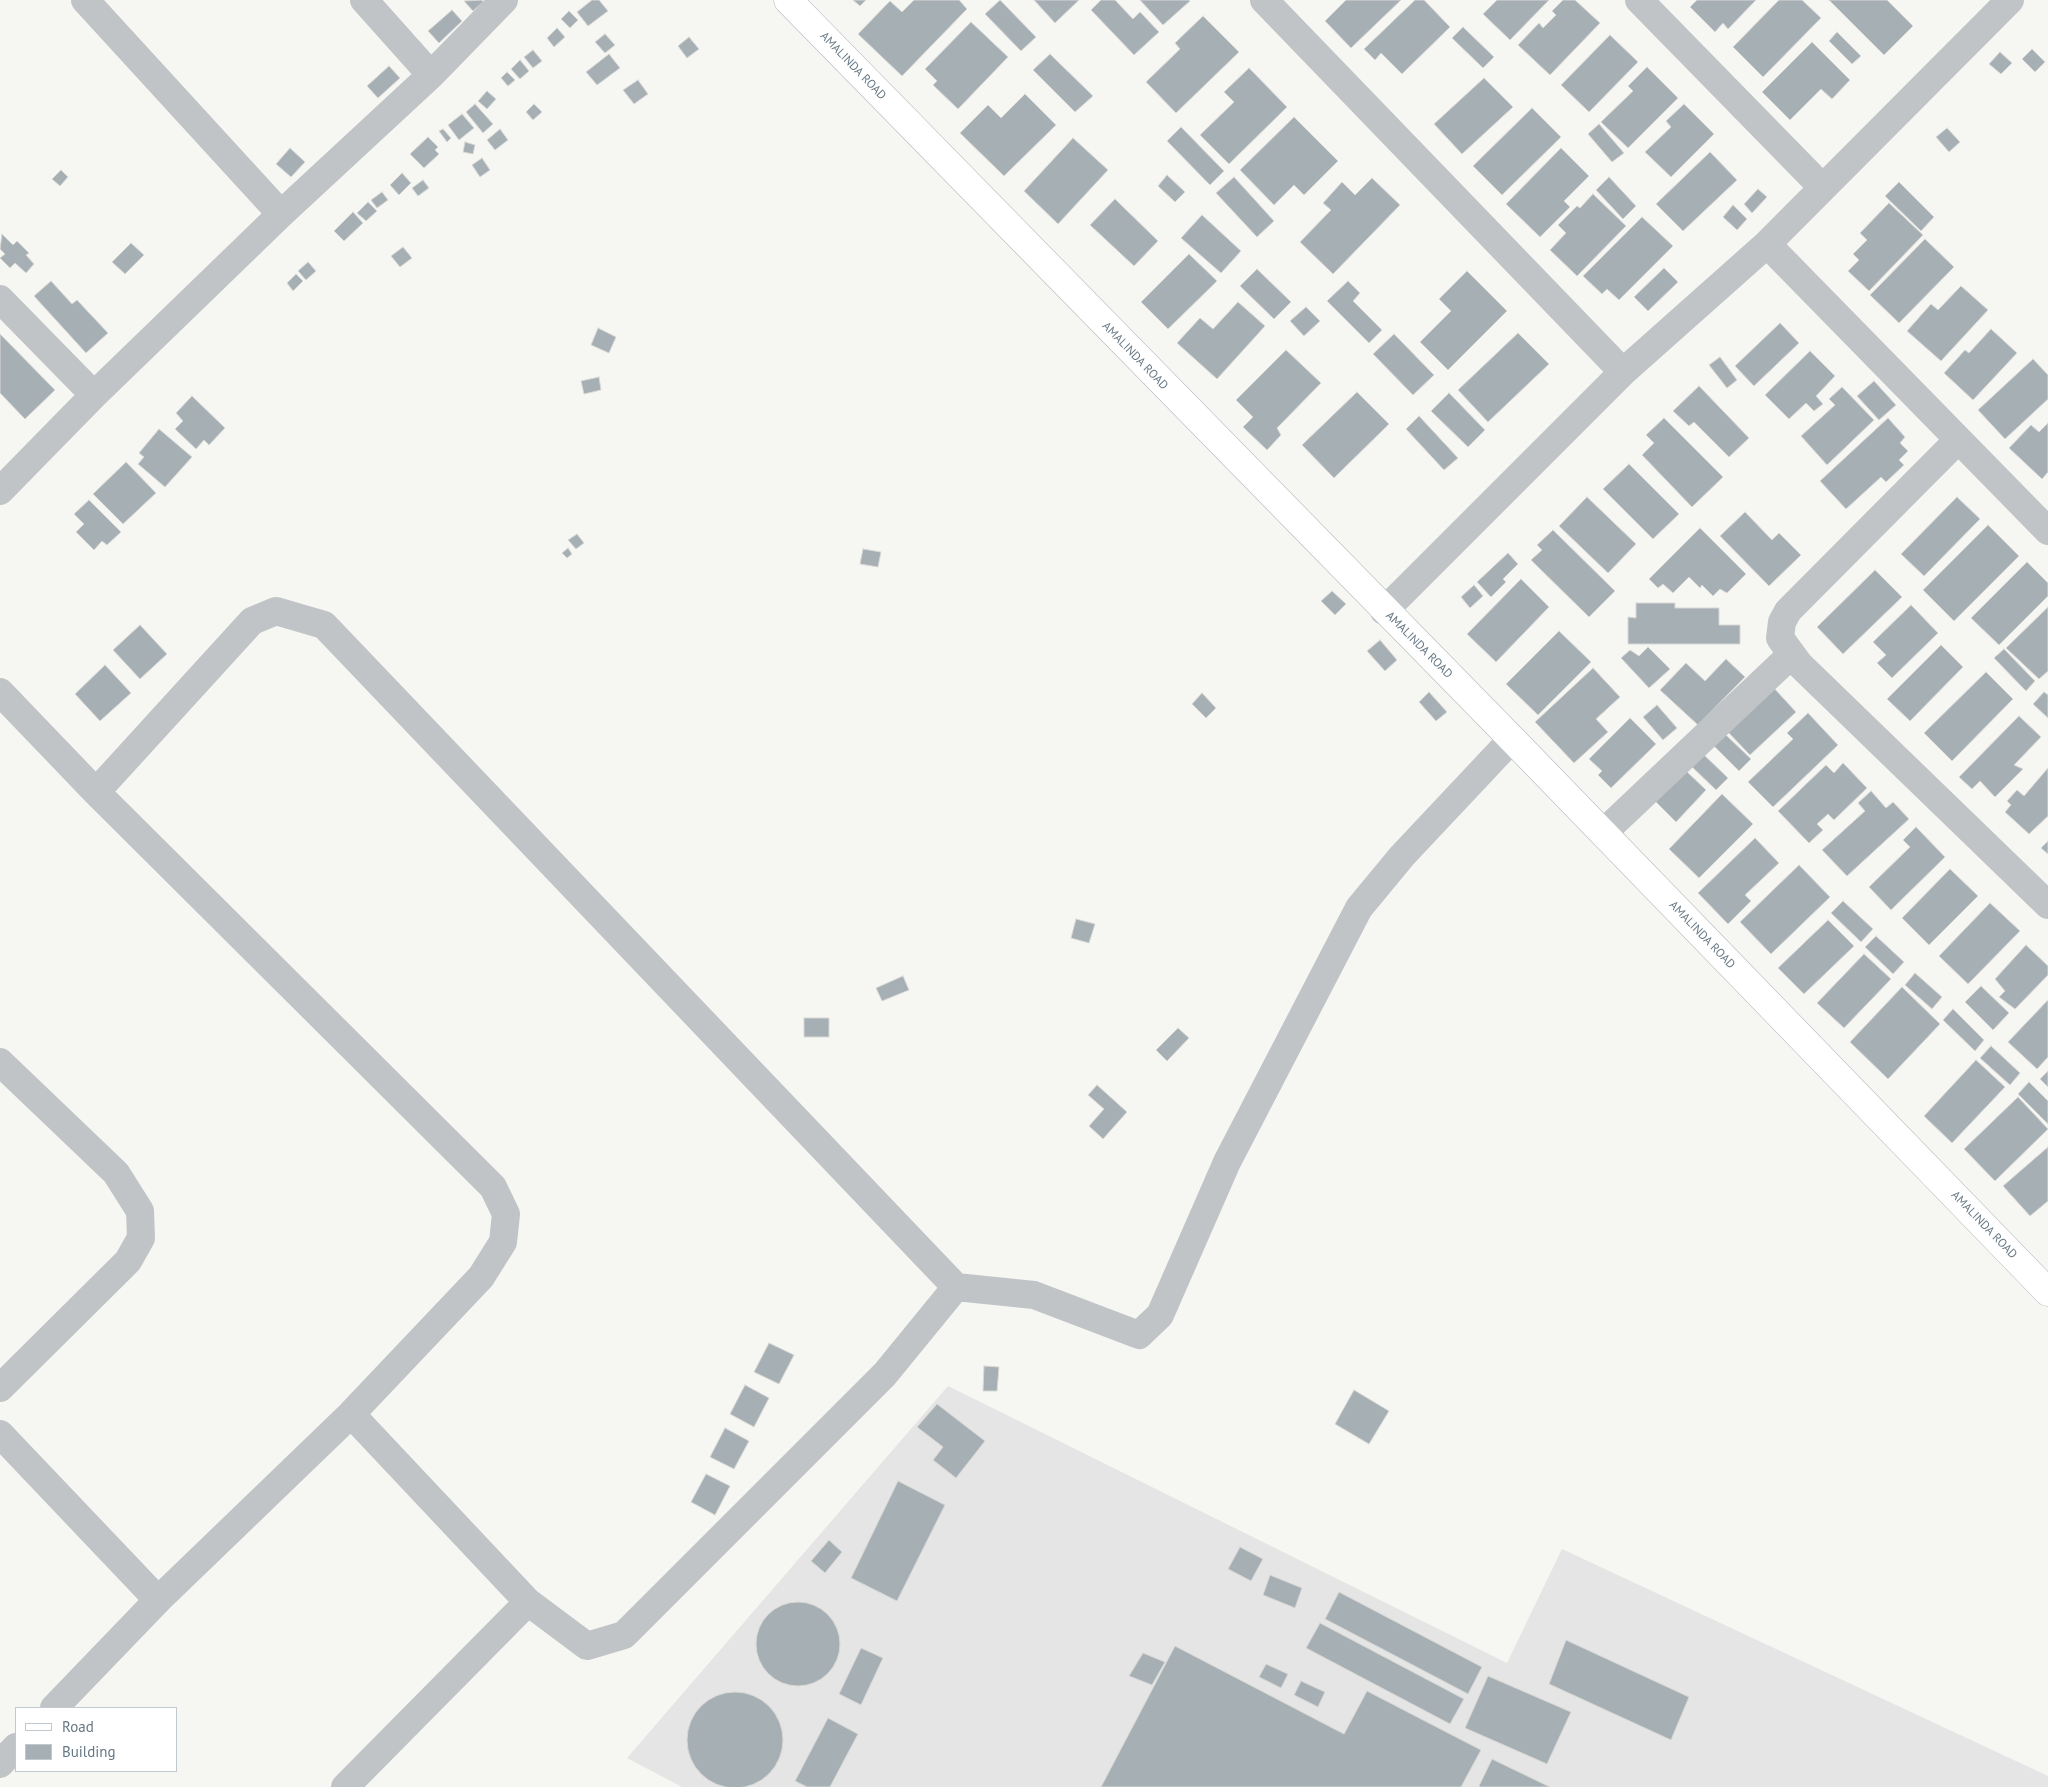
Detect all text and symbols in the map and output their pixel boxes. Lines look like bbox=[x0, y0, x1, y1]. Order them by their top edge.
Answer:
street label: AMALINDA ROAD bbox=[817, 29, 889, 103]
street label: AMALINDA ROAD bbox=[1099, 319, 1171, 393]
street label: AMALINDA ROAD bbox=[1383, 609, 1455, 681]
street label: AMALINDA ROAD bbox=[1666, 898, 1738, 972]
street label: AMALINDA ROAD bbox=[1948, 1188, 2020, 1262]
legend bbox=[15, 1707, 178, 1772]
text: Road bbox=[62, 1717, 94, 1736]
text: Building bbox=[62, 1742, 116, 1761]

